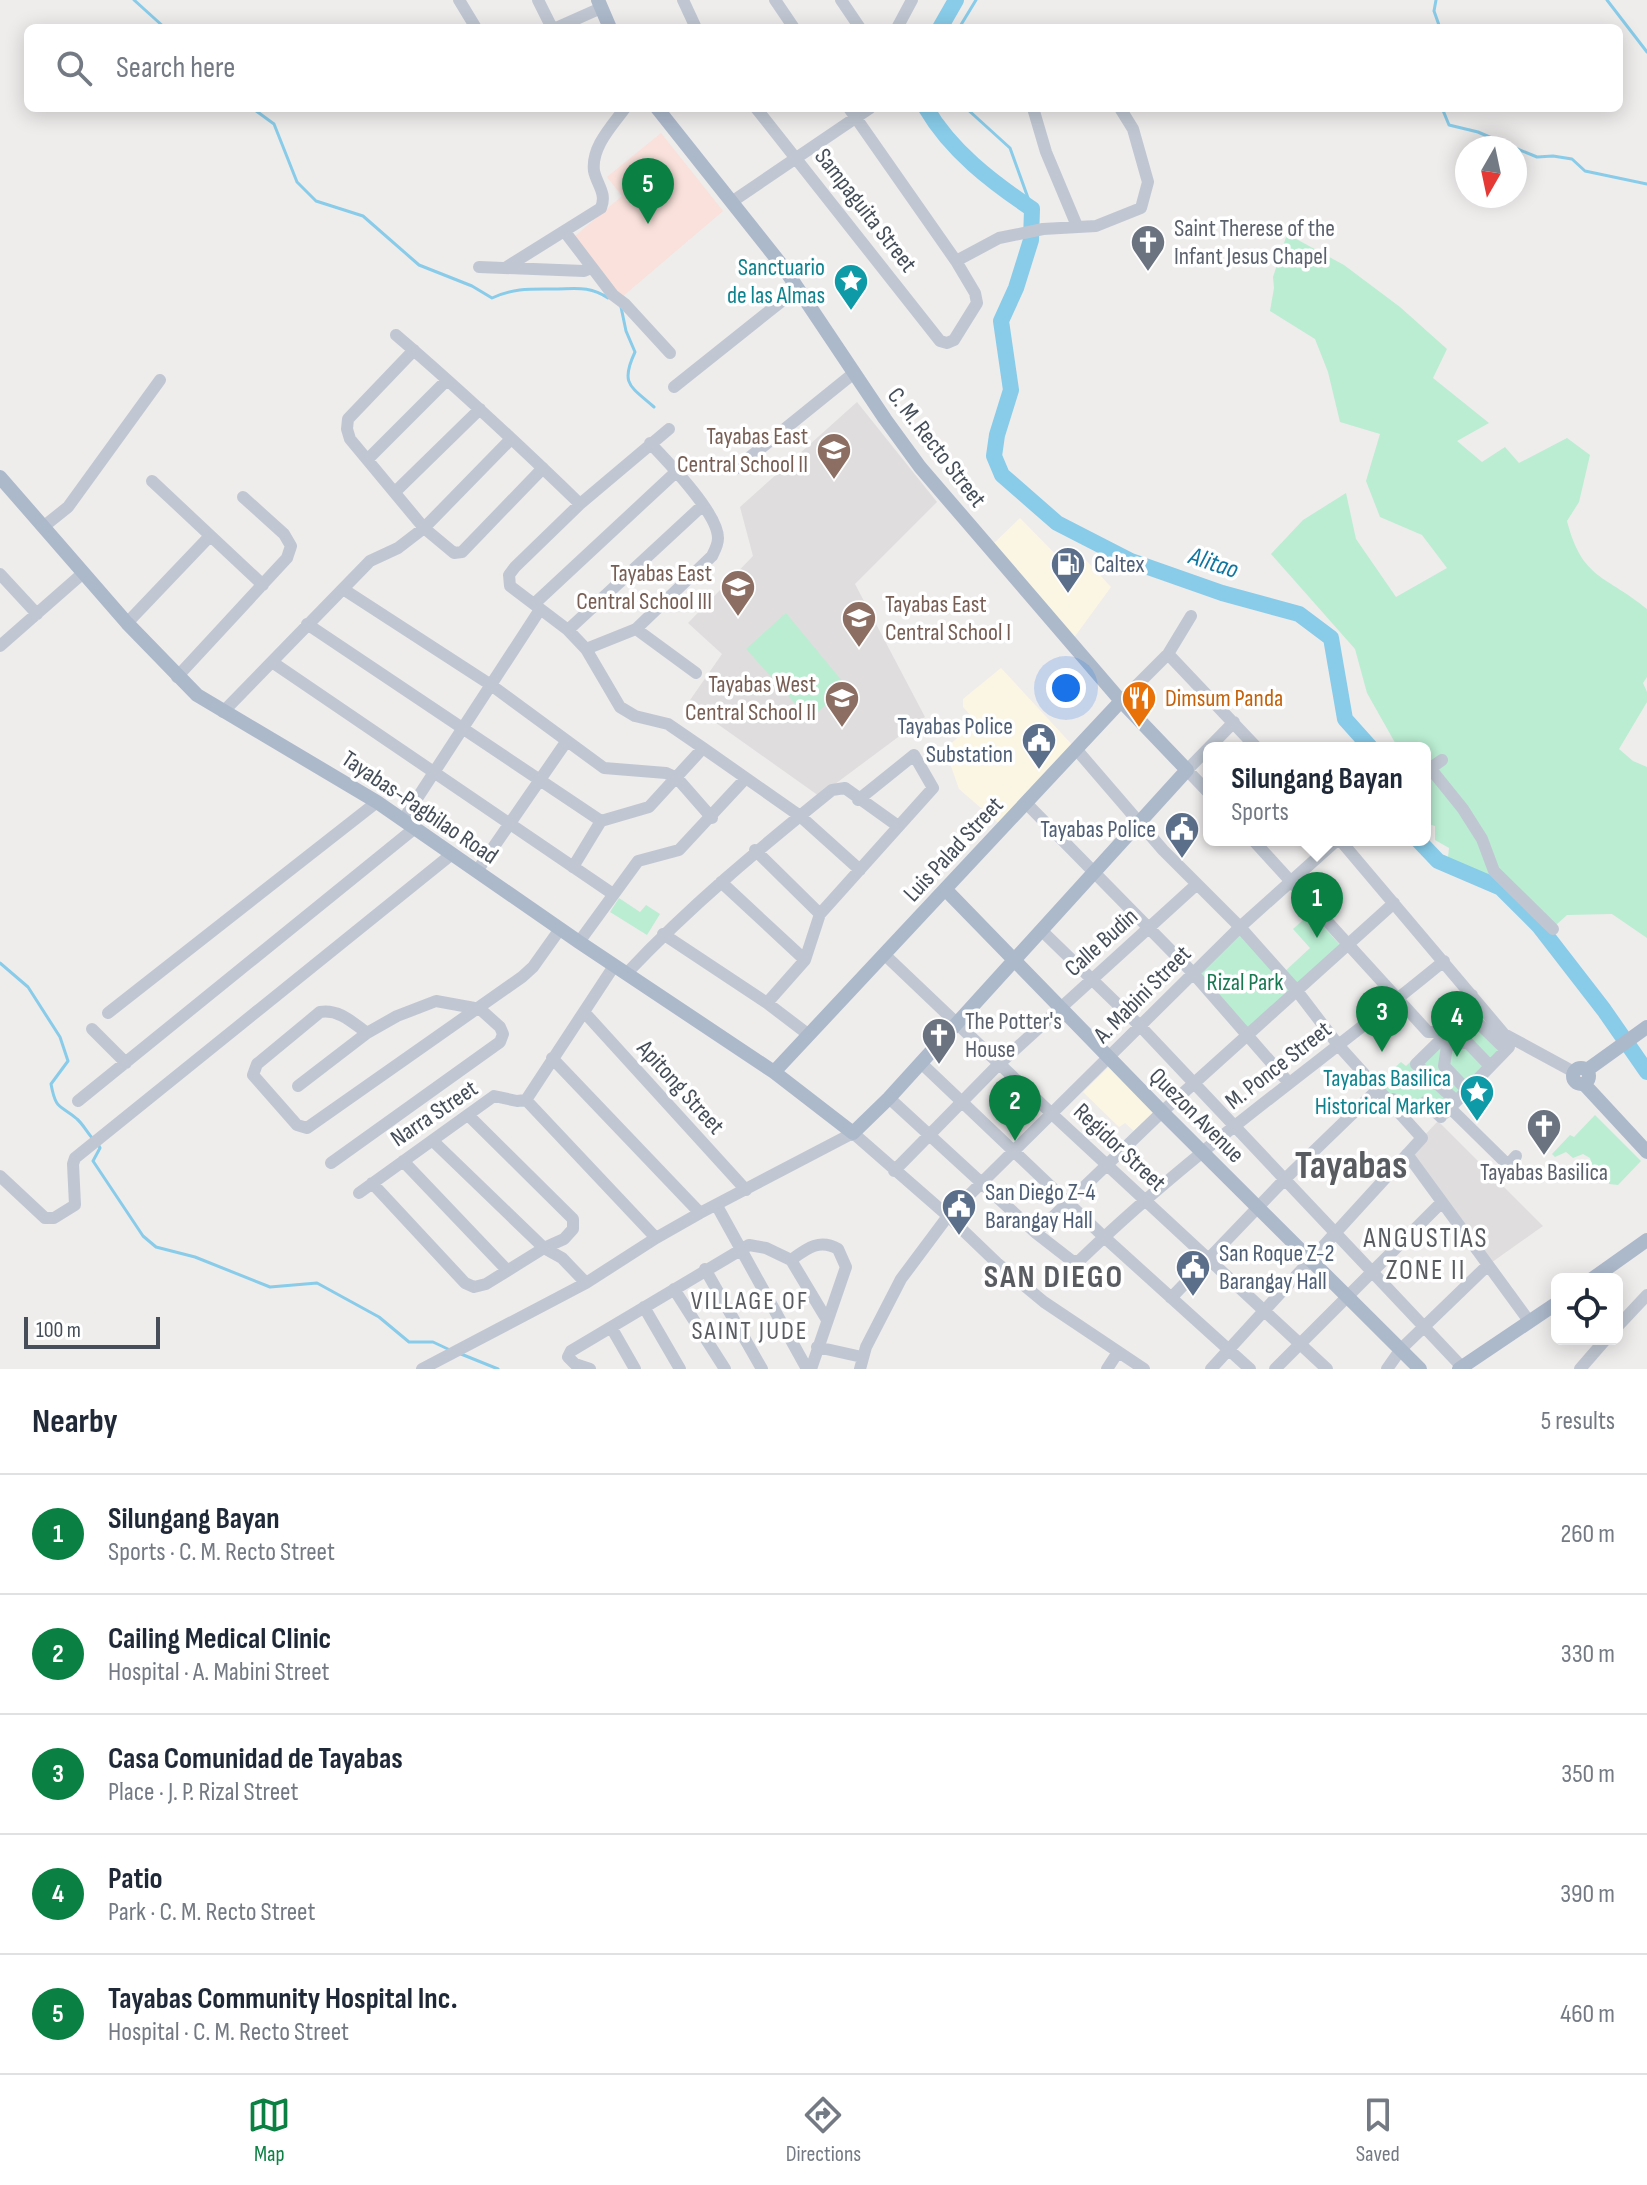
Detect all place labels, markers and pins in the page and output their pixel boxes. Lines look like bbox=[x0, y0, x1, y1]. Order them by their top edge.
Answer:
pin: 5 bbox=[622, 158, 674, 224]
place label: Saint Therese of the Infant Jesus Chapel bbox=[1174, 214, 1335, 271]
church icon: Saint Therese of the Infant Jesus Chapel bbox=[1129, 223, 1167, 273]
place label: Sanctuario de las Almas bbox=[727, 253, 825, 310]
place icon: Sanctuario de las Almas bbox=[832, 262, 870, 312]
place label: Tayabas East Central School II bbox=[677, 422, 808, 479]
school or university icon: Tayabas East Central School II bbox=[815, 431, 853, 481]
fuel station icon: Caltex bbox=[1049, 545, 1087, 595]
place label: Caltex bbox=[1094, 550, 1145, 579]
place label: Tayabas East Central School III bbox=[576, 559, 712, 616]
school or university icon: Tayabas East Central School III bbox=[719, 568, 757, 618]
place label: Tayabas East Central School I bbox=[885, 590, 1011, 647]
school or university icon: Tayabas East Central School I bbox=[840, 599, 878, 649]
place label: Tayabas West Central School II bbox=[685, 670, 816, 727]
school or university icon: Tayabas West Central School II bbox=[823, 679, 861, 729]
restaurant icon: Dimsum Panda bbox=[1120, 679, 1158, 729]
place label: Dimsum Panda bbox=[1165, 684, 1283, 713]
place label: Tayabas Police Substation bbox=[897, 712, 1013, 769]
public building icon: Tayabas Police Substation bbox=[1020, 721, 1058, 771]
public building icon: Tayabas Police bbox=[1163, 810, 1201, 860]
place label: Tayabas Police bbox=[1040, 815, 1156, 844]
pin: 1 bbox=[1291, 872, 1343, 938]
pin: 3 bbox=[1356, 986, 1408, 1052]
pin: 4 bbox=[1431, 991, 1483, 1057]
place label: The Potter's House bbox=[965, 1007, 1062, 1064]
church icon: The Potter's House bbox=[920, 1016, 958, 1066]
place label: Tayabas Basilica Historical Marker bbox=[1315, 1064, 1451, 1121]
place icon: Tayabas Basilica Historical Marker bbox=[1458, 1073, 1496, 1123]
pin: 2 bbox=[989, 1075, 1041, 1141]
church icon: Tayabas Basilica bbox=[1525, 1107, 1563, 1157]
place label: Tayabas Basilica bbox=[1480, 1158, 1608, 1187]
place label: San Diego Z-4 Barangay Hall bbox=[985, 1178, 1095, 1235]
public building icon: San Diego Z-4 Barangay Hall bbox=[940, 1187, 978, 1237]
place label: San Roque Z-2 Barangay Hall bbox=[1219, 1239, 1334, 1296]
public building icon: San Roque Z-2 Barangay Hall bbox=[1174, 1248, 1212, 1298]

